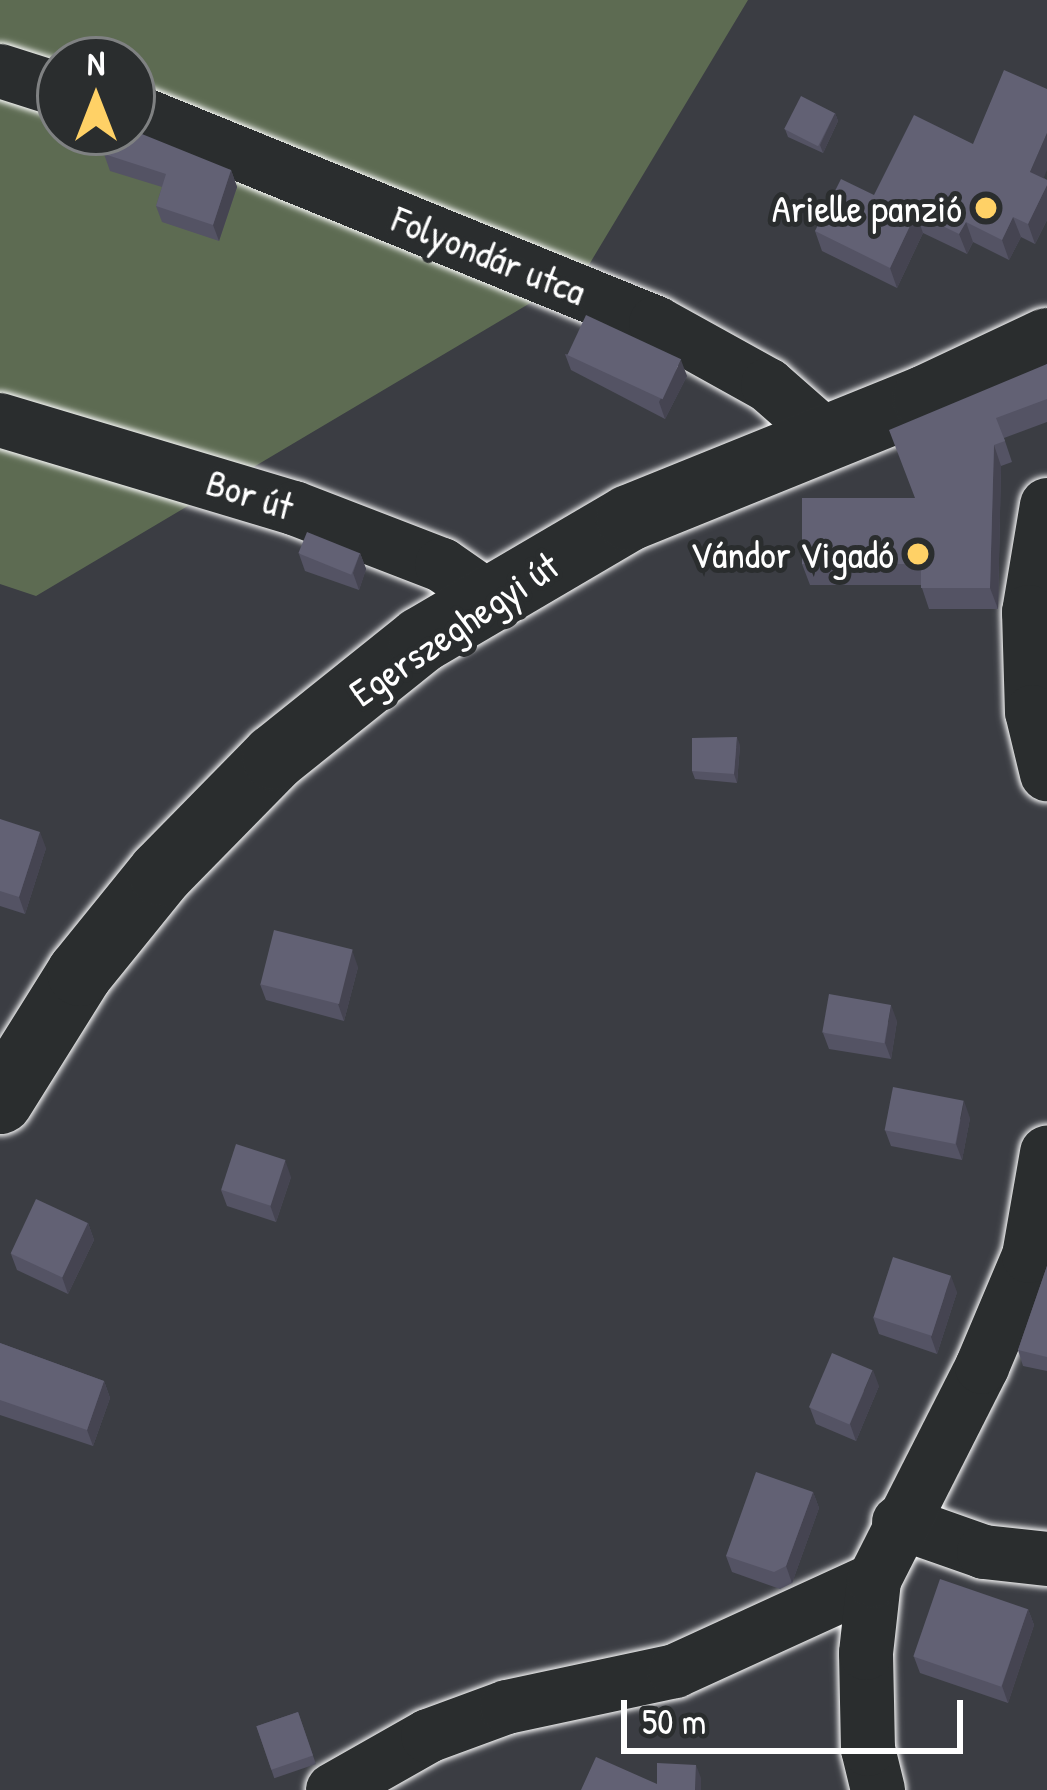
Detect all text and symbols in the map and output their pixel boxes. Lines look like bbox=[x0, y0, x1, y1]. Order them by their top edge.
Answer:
north arrow bbox=[36, 36, 156, 156]
text: N bbox=[87, 41, 105, 85]
place label: Arielle panzió bbox=[772, 185, 962, 231]
street label: Folyondár utca bbox=[385, 195, 593, 315]
marker: Arielle panzió bbox=[973, 195, 999, 221]
street label: Bor út bbox=[201, 458, 299, 530]
place label: Vándor Vigadó bbox=[690, 531, 894, 577]
marker: Vándor Vigadó bbox=[905, 541, 931, 567]
street label: Egerszeghegyi út bbox=[341, 542, 567, 716]
scale bar bbox=[627, 1676, 969, 1750]
text: 50 m bbox=[642, 1696, 706, 1745]

